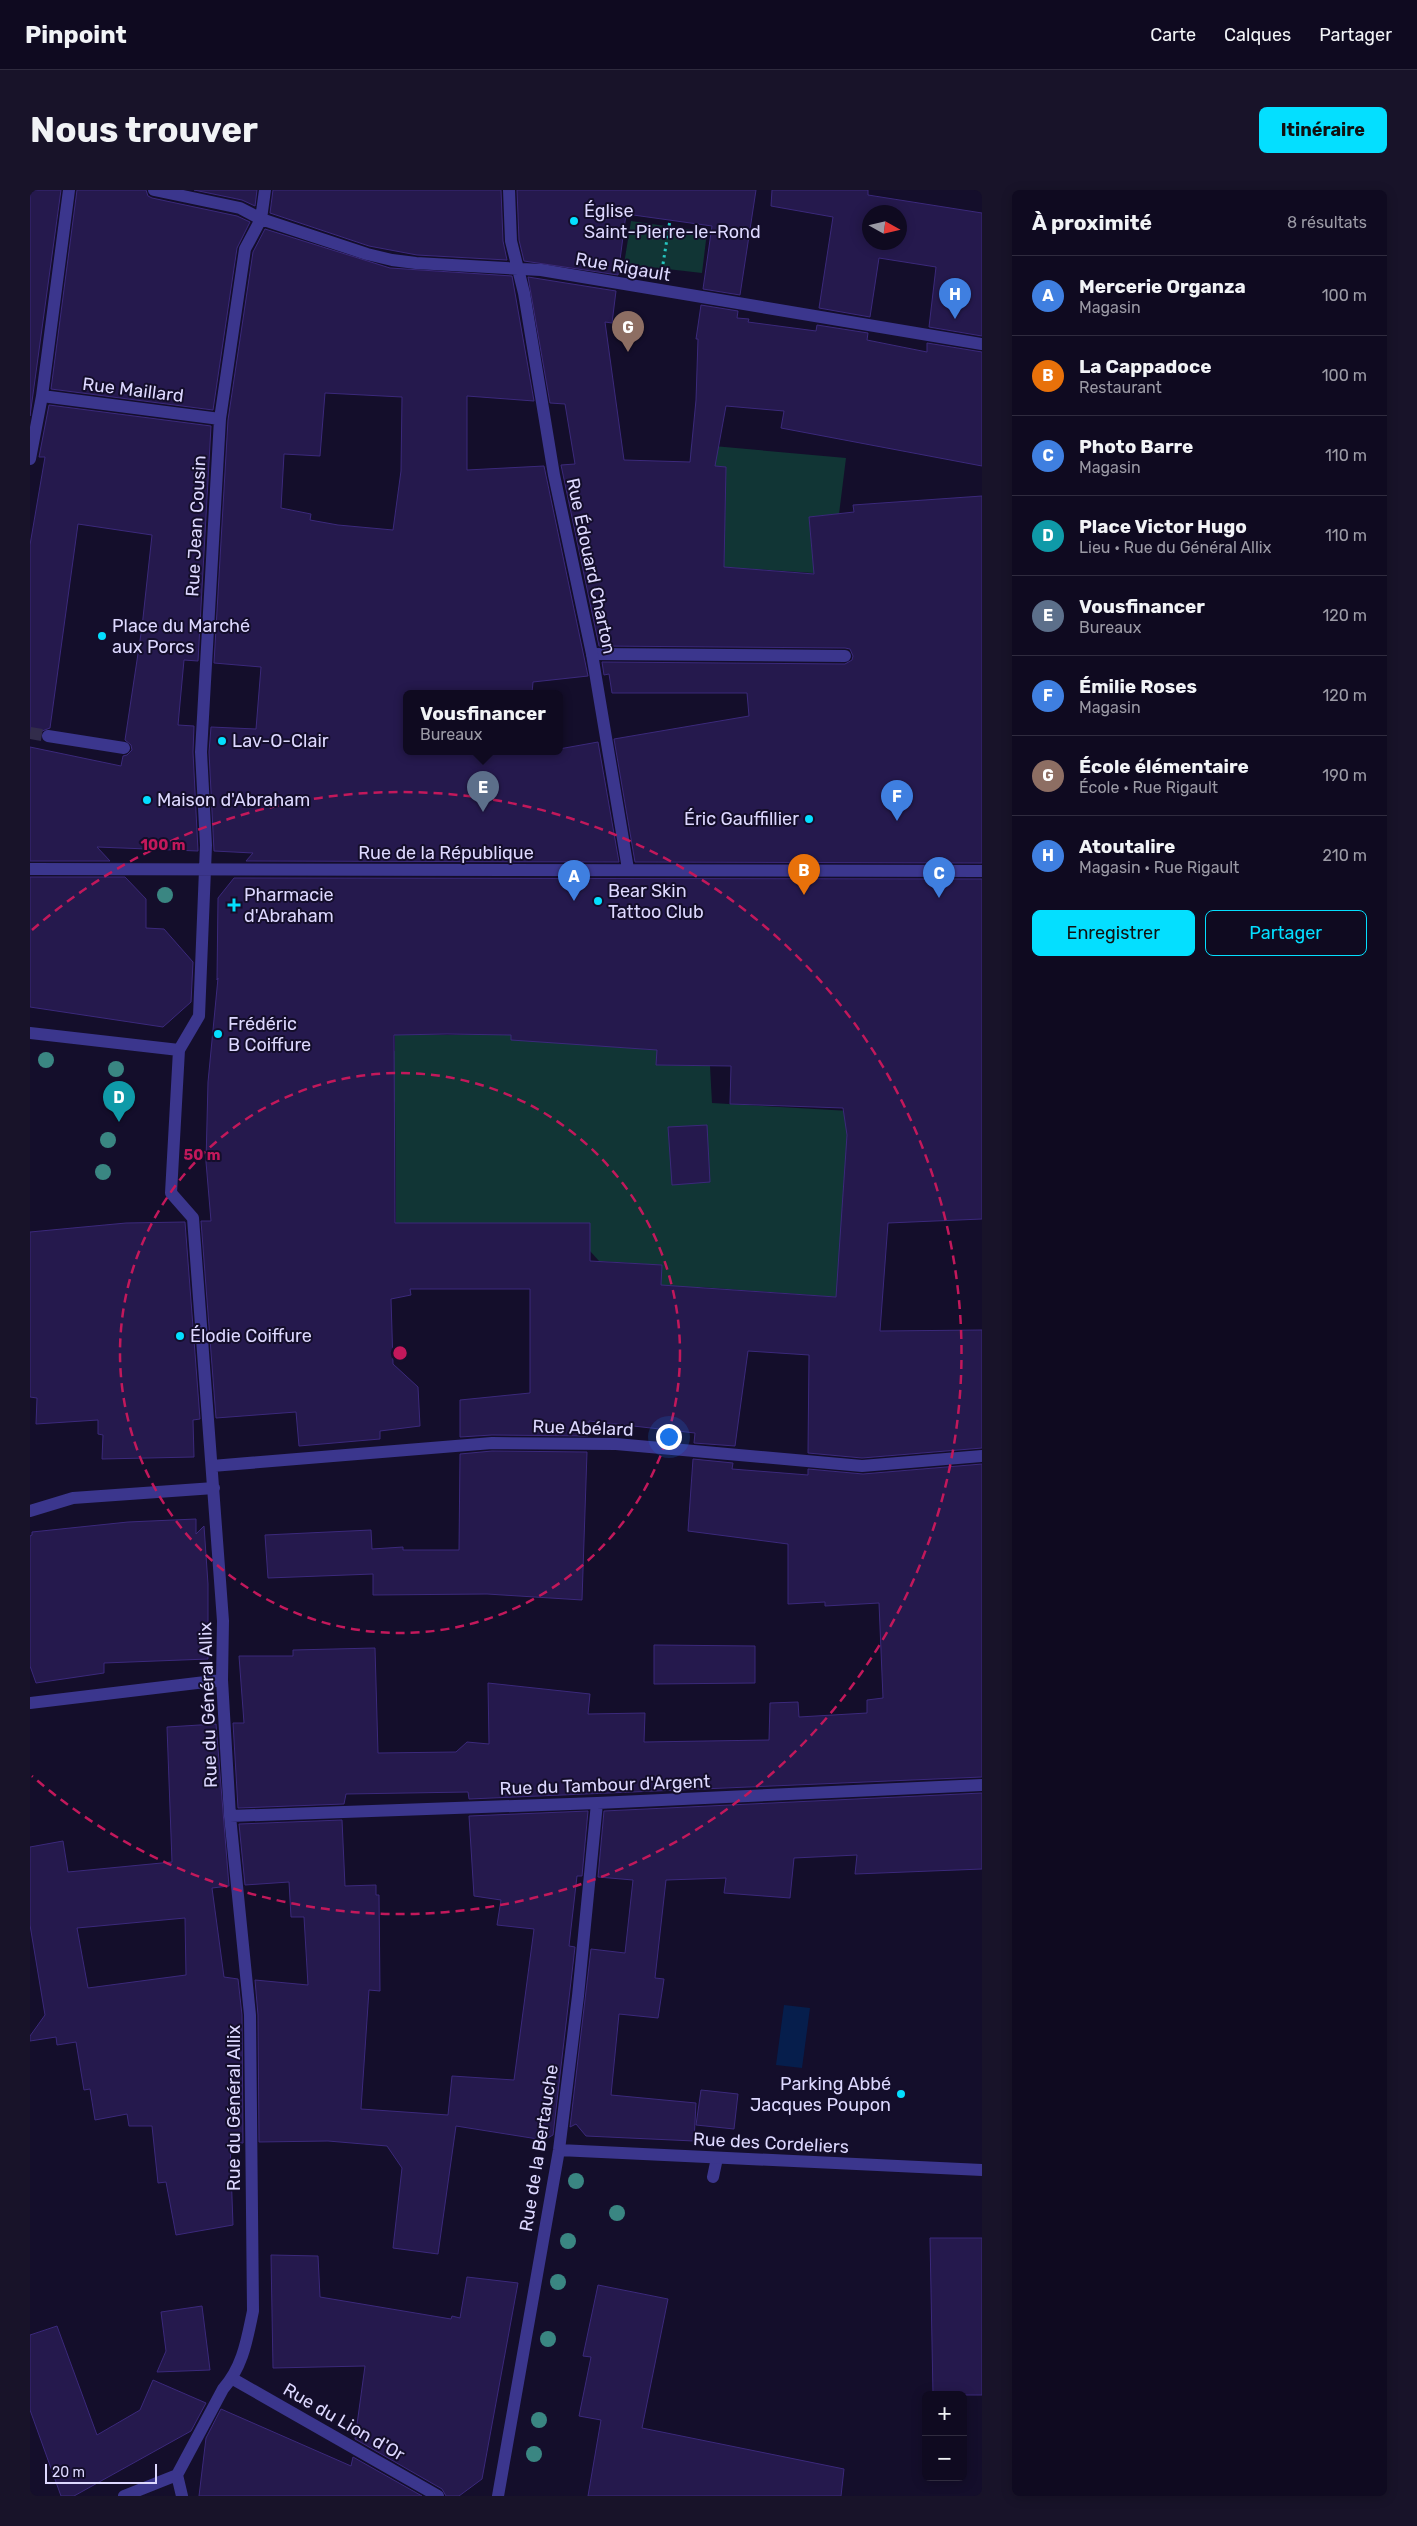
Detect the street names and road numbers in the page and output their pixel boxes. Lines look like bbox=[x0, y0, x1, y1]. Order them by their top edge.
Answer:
street label: Rue Rigault bbox=[574, 248, 672, 286]
street label: Rue Maillard bbox=[81, 373, 185, 407]
street label: Rue Jean Cousin bbox=[181, 455, 211, 597]
street label: Rue Édouard Charton bbox=[562, 476, 620, 656]
street label: Rue de la République bbox=[358, 842, 534, 864]
street label: Rue Abélard bbox=[532, 1415, 634, 1441]
street label: Rue du Général Allix bbox=[194, 1621, 222, 1788]
street label: Rue du Tambour d'Argent bbox=[499, 1770, 711, 1800]
street label: Rue du Général Allix bbox=[223, 2025, 245, 2191]
street label: Rue de la Bertauche bbox=[515, 2063, 563, 2233]
street label: Rue des Cordeliers bbox=[692, 2128, 850, 2158]
street label: Rue du Lion d'Or bbox=[279, 2378, 409, 2466]

